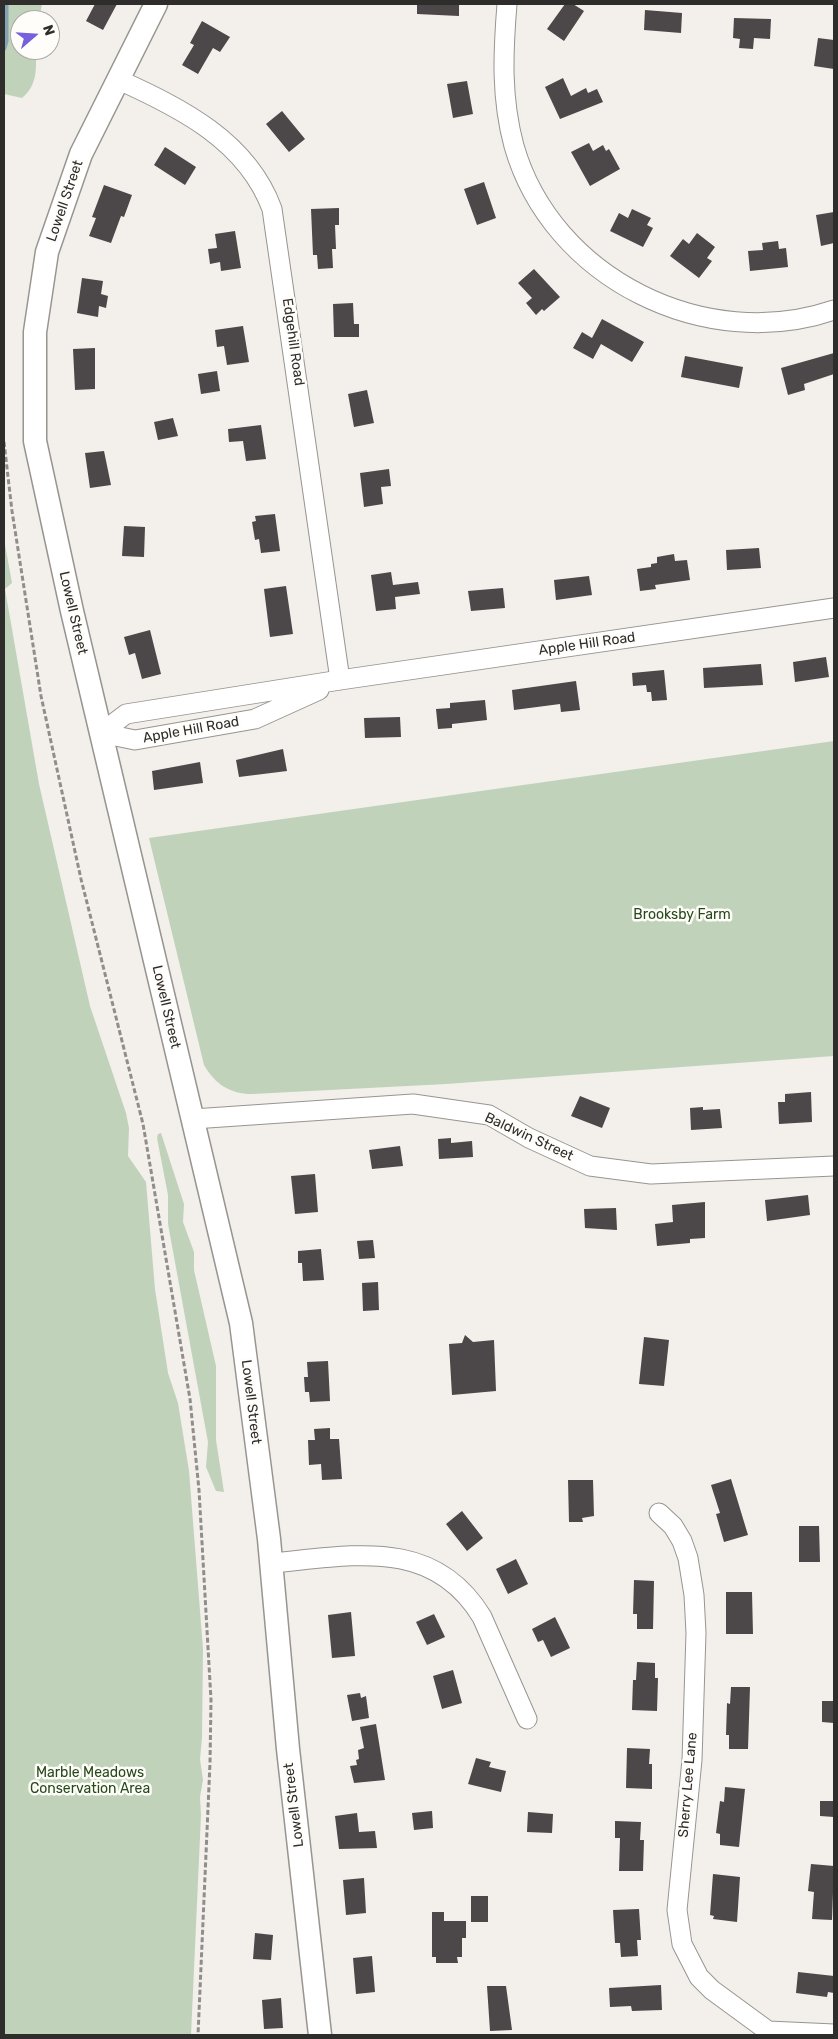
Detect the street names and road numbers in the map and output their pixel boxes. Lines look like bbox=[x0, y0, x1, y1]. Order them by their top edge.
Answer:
street label: Lowell Street bbox=[43, 158, 87, 244]
street label: Edgehill Road bbox=[279, 297, 307, 387]
street label: Lowell Street bbox=[55, 570, 91, 656]
street label: Apple Hill Road bbox=[538, 629, 636, 659]
street label: Apple Hill Road bbox=[142, 713, 240, 747]
street label: Lowell Street bbox=[148, 964, 184, 1050]
street label: Baldwin Street bbox=[482, 1109, 576, 1165]
street label: Lowell Street bbox=[237, 1359, 265, 1445]
street label: Sherry Lee Lane bbox=[675, 1732, 701, 1838]
street label: Lowell Street bbox=[280, 1762, 308, 1848]

